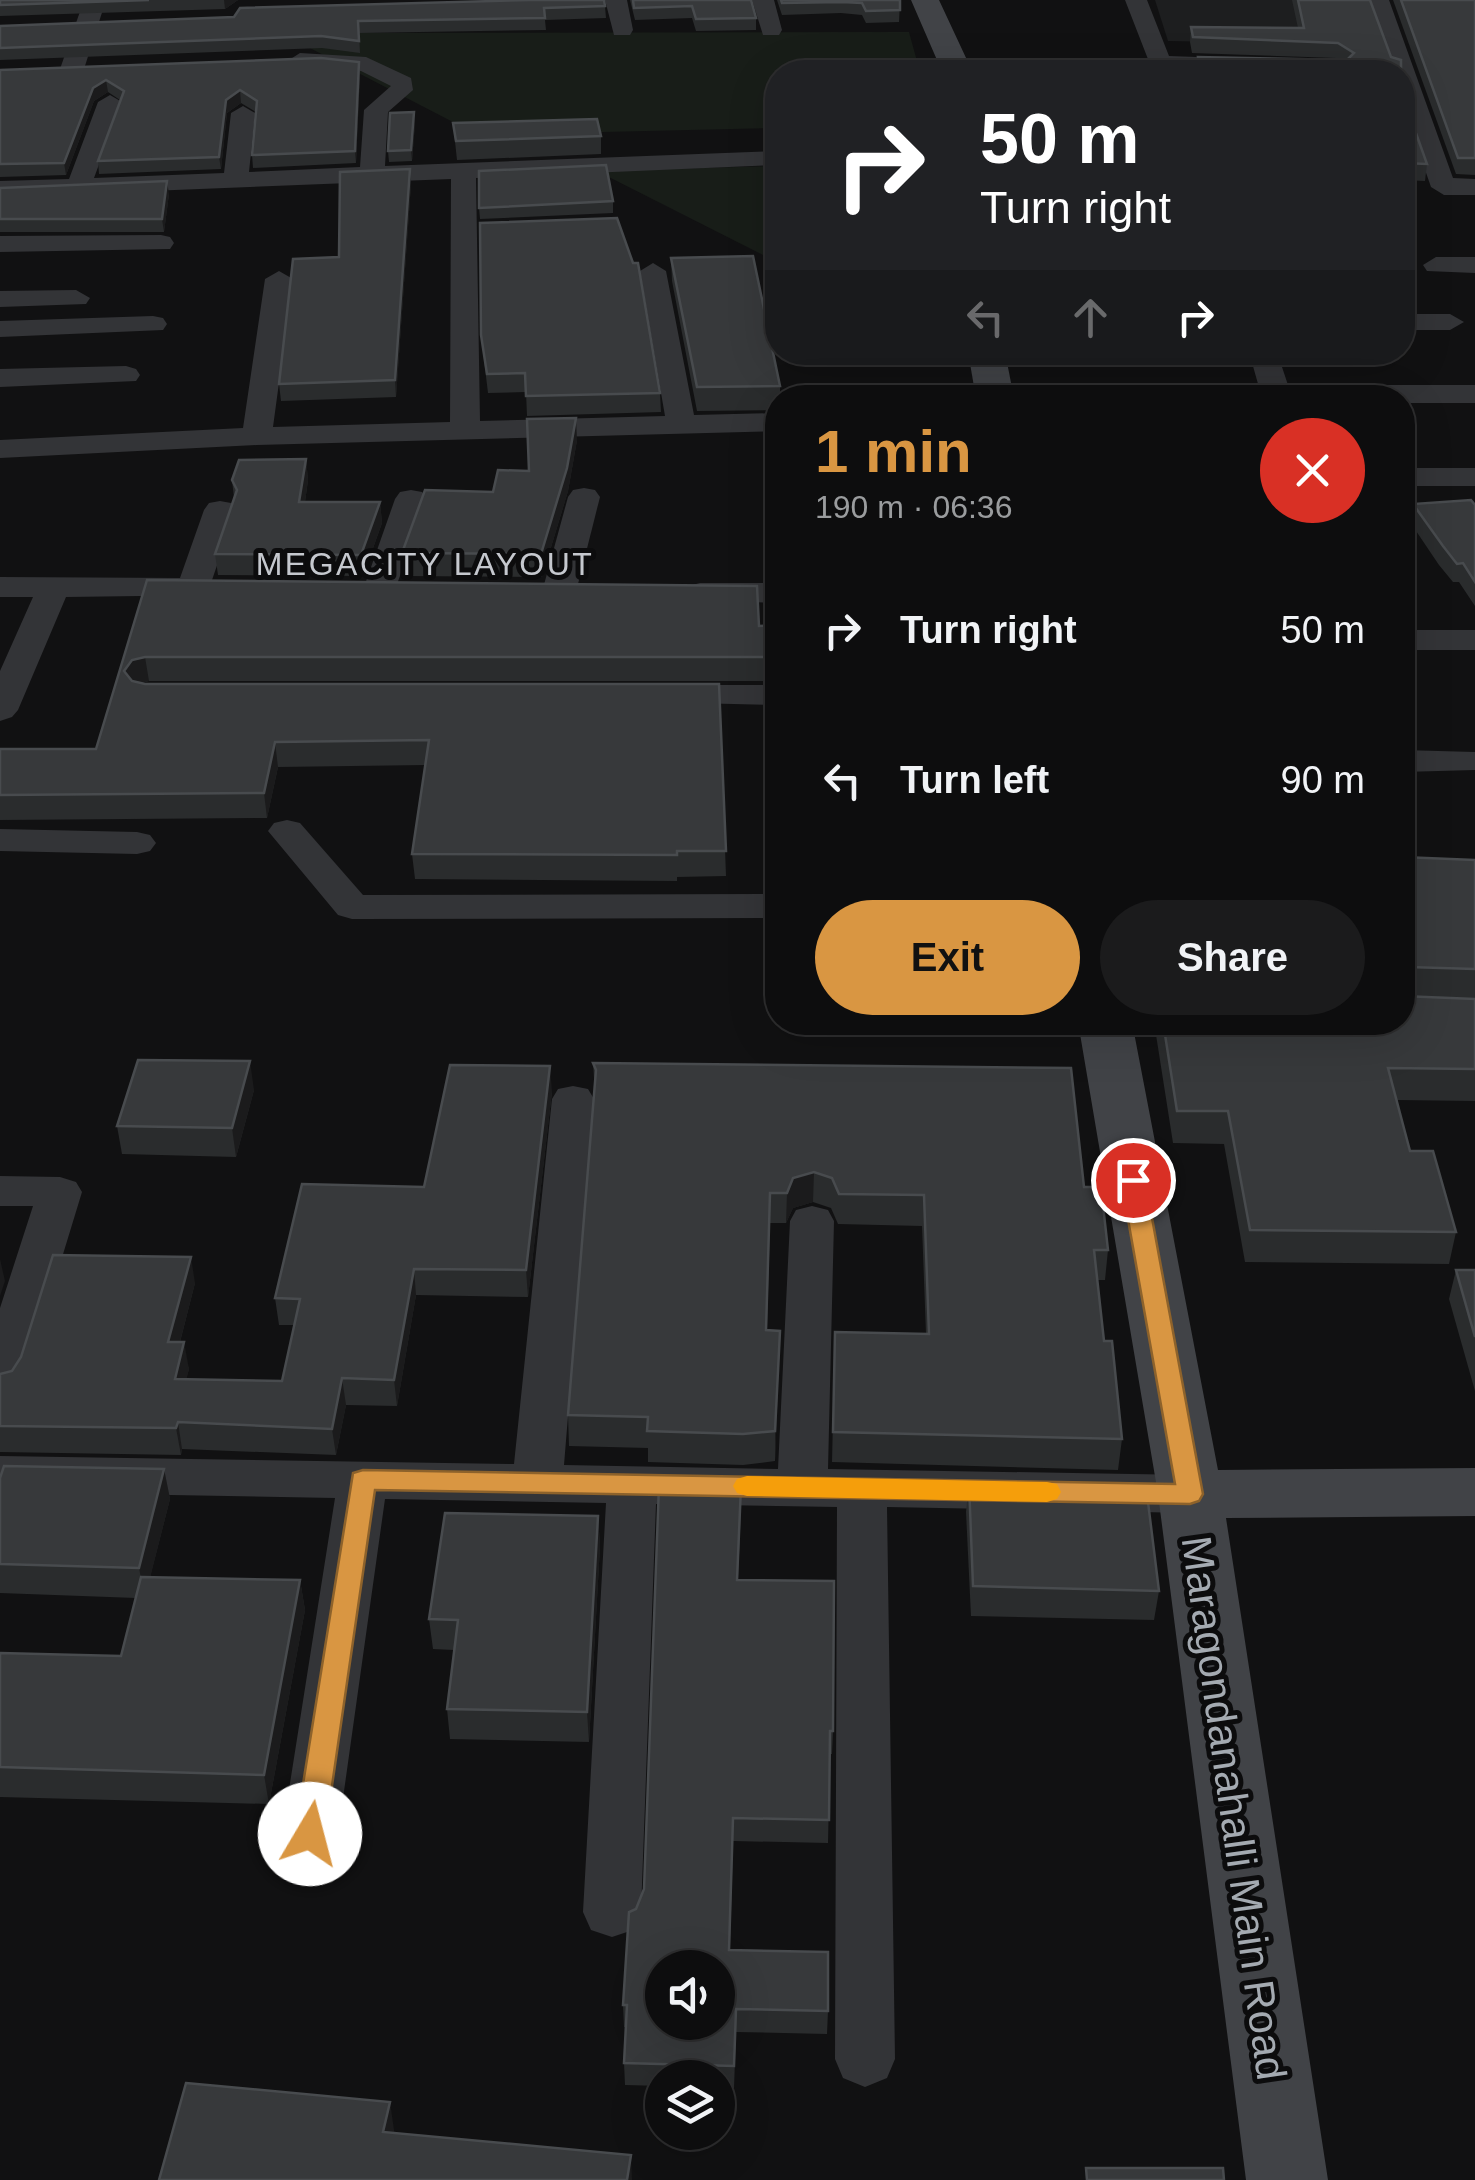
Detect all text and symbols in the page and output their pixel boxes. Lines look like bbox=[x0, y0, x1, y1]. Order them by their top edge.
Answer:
icon: right bbox=[815, 100, 945, 230]
text: 50 m bbox=[980, 100, 1140, 178]
text: Turn right bbox=[980, 182, 1171, 233]
icon: left bbox=[958, 290, 1013, 345]
icon: ahead bbox=[1063, 290, 1118, 345]
icon: right bbox=[1168, 290, 1223, 345]
text: 1 min bbox=[815, 418, 972, 485]
button: close bbox=[1260, 418, 1365, 523]
text: 190 m · 06:36 bbox=[815, 489, 1012, 525]
district label: MEGACITY LAYOUT bbox=[256, 546, 594, 582]
icon: right bbox=[815, 603, 870, 658]
text: Turn right bbox=[900, 609, 1077, 651]
text: 50 m bbox=[1281, 609, 1365, 651]
icon: left bbox=[815, 753, 870, 808]
text: Turn left bbox=[900, 759, 1049, 801]
text: 90 m bbox=[1281, 759, 1365, 801]
button: Exit bbox=[815, 900, 1080, 1015]
button: Share bbox=[1100, 900, 1365, 1015]
pin bbox=[1091, 1138, 1176, 1223]
icon: arrive bbox=[1106, 1153, 1161, 1208]
street label: Maragondanahalli Main Road bbox=[1173, 1533, 1295, 2083]
position arrow bbox=[258, 1782, 362, 1886]
map controls bbox=[645, 1950, 735, 2150]
button: sound bbox=[645, 1950, 735, 2040]
button: layers bbox=[645, 2060, 735, 2150]

